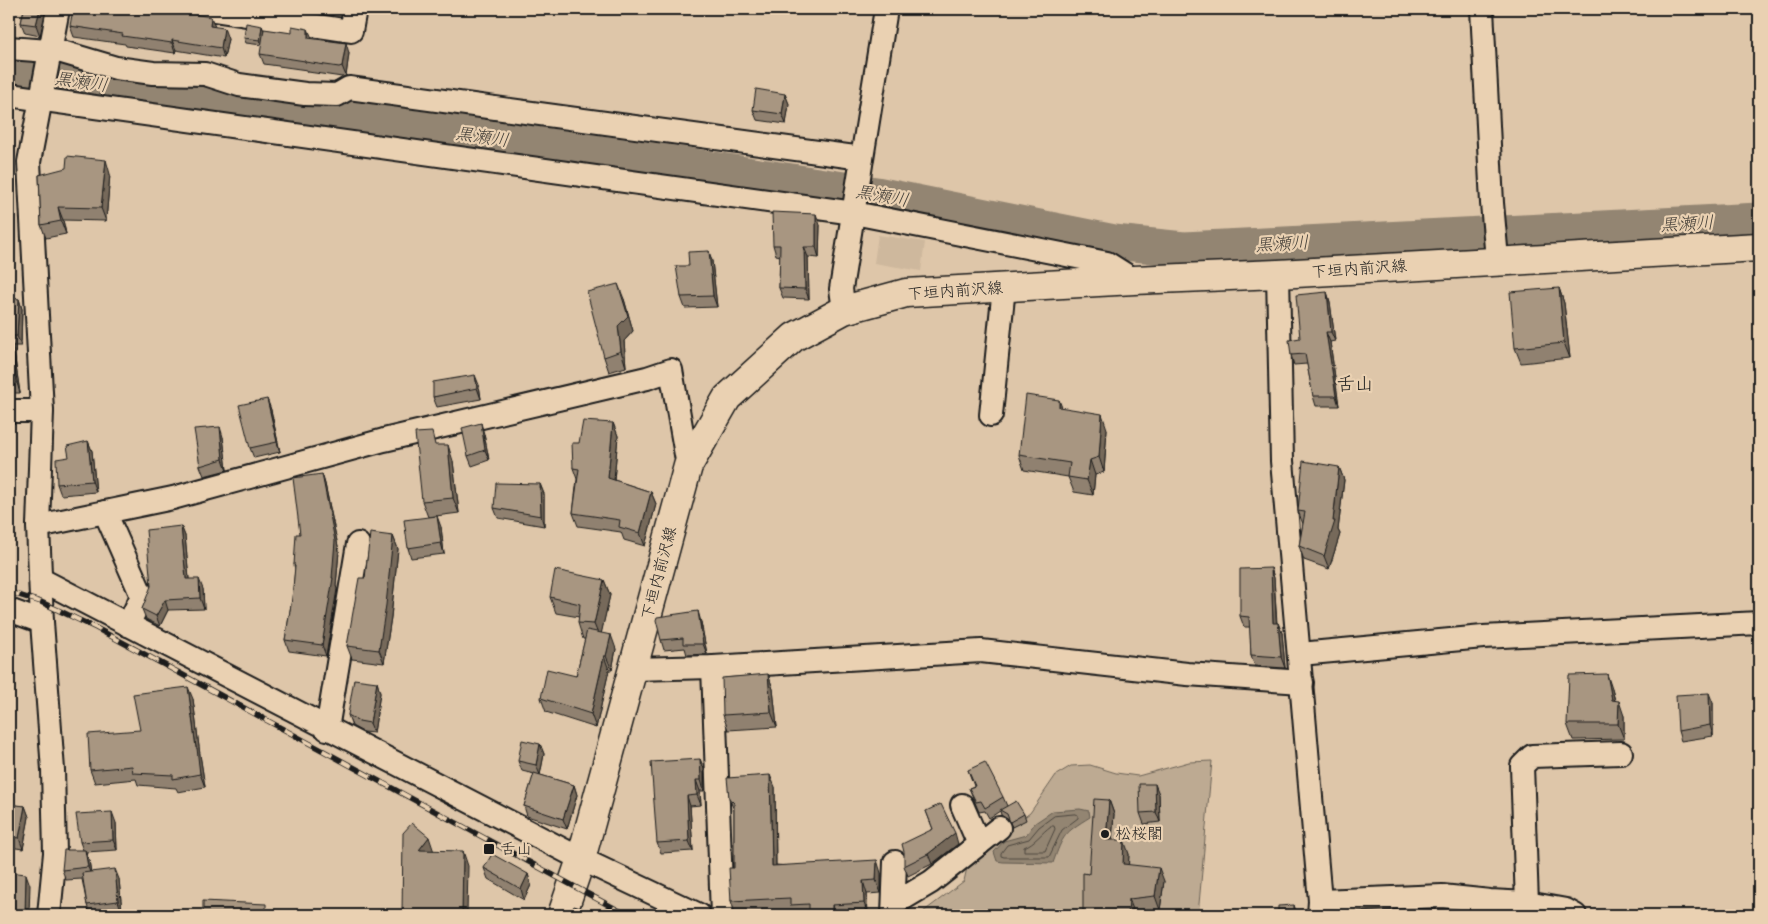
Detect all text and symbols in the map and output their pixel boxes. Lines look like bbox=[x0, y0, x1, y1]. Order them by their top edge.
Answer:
water label: 黒瀬川 bbox=[53, 68, 109, 96]
water label: 黒瀬川 bbox=[454, 123, 510, 151]
water label: 黒瀬川 bbox=[854, 181, 910, 211]
water label: 黒瀬川 bbox=[1659, 212, 1715, 236]
water label: 黒瀬川 bbox=[1254, 232, 1310, 256]
street label: 下垣内前沢線 bbox=[1310, 257, 1408, 281]
street label: 下垣内前沢線 bbox=[906, 279, 1004, 303]
district label: 舌山 bbox=[1336, 373, 1374, 395]
street label: 下垣内前沢線 bbox=[638, 524, 680, 622]
place label: 松桜閣 bbox=[1115, 825, 1163, 843]
marker: 松桜閣 bbox=[1099, 828, 1111, 840]
place label: 舌山 bbox=[500, 840, 532, 858]
marker: 舌山 bbox=[482, 842, 496, 856]

